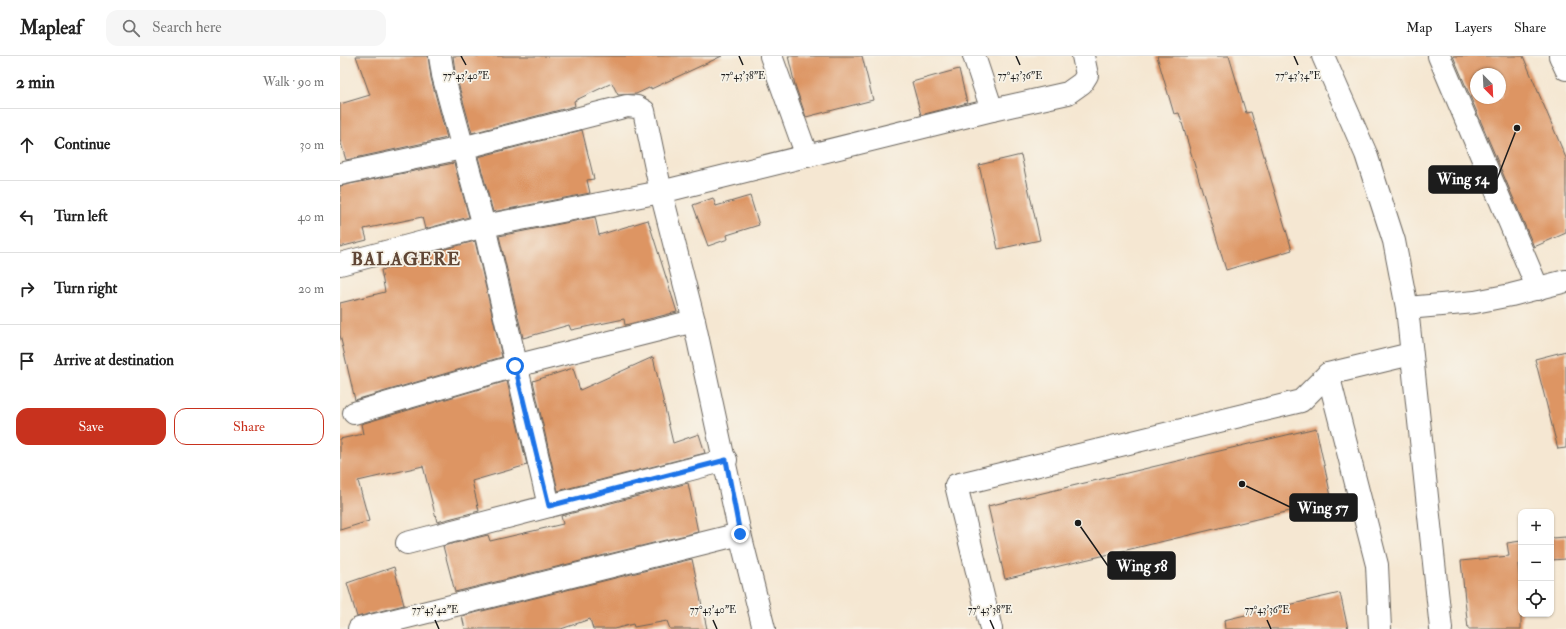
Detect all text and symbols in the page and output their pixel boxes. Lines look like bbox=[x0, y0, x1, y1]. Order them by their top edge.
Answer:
search box bbox=[106, 10, 386, 46]
text: Mapleaf bbox=[20, 16, 82, 40]
icon: search bbox=[120, 17, 142, 39]
text: Search here bbox=[152, 18, 222, 37]
text: Map bbox=[1406, 19, 1432, 36]
text: Layers bbox=[1454, 19, 1492, 36]
text: Share bbox=[1514, 19, 1546, 36]
north arrow bbox=[1470, 68, 1506, 104]
text: 77°43'40"E bbox=[443, 70, 489, 82]
text: 77°43'38"E bbox=[721, 70, 765, 82]
text: 77°43'36"E bbox=[998, 70, 1042, 82]
text: 77°43'34"E bbox=[1275, 70, 1321, 82]
text: 2 min bbox=[16, 72, 55, 93]
text: Walk · 90 m bbox=[263, 74, 324, 90]
icon: ahead bbox=[16, 134, 38, 156]
text: Continue bbox=[54, 135, 110, 154]
text: 30 m bbox=[300, 137, 324, 153]
callout: Wing 54 bbox=[1429, 166, 1497, 193]
text: Wing 54 bbox=[1436, 170, 1490, 190]
icon: left bbox=[16, 206, 38, 228]
text: Turn left bbox=[54, 207, 108, 226]
text: 40 m bbox=[298, 209, 324, 225]
district label: BALAGERE bbox=[351, 248, 461, 271]
icon: right bbox=[16, 278, 38, 300]
text: Turn right bbox=[54, 279, 117, 298]
text: 20 m bbox=[298, 281, 324, 297]
icon: arrive bbox=[16, 350, 38, 372]
text: Arrive at destination bbox=[54, 351, 174, 370]
route start bbox=[506, 357, 524, 375]
button: Save bbox=[16, 408, 166, 445]
button: Share bbox=[174, 408, 324, 445]
callout: Wing 57 bbox=[1290, 494, 1357, 521]
text: Wing 57 bbox=[1296, 499, 1349, 519]
map controls bbox=[1518, 509, 1554, 617]
button: + bbox=[1518, 509, 1554, 545]
route end bbox=[731, 525, 749, 543]
button: − bbox=[1518, 545, 1554, 581]
callout: Wing 58 bbox=[1108, 552, 1175, 579]
text: Wing 58 bbox=[1115, 557, 1168, 577]
button: locate bbox=[1518, 581, 1554, 617]
text: 77°43'42"E bbox=[412, 604, 458, 616]
text: 77°43'40"E bbox=[690, 604, 736, 616]
text: 77°43'38"E bbox=[968, 604, 1012, 616]
text: 77°43'36"E bbox=[1245, 604, 1289, 616]

